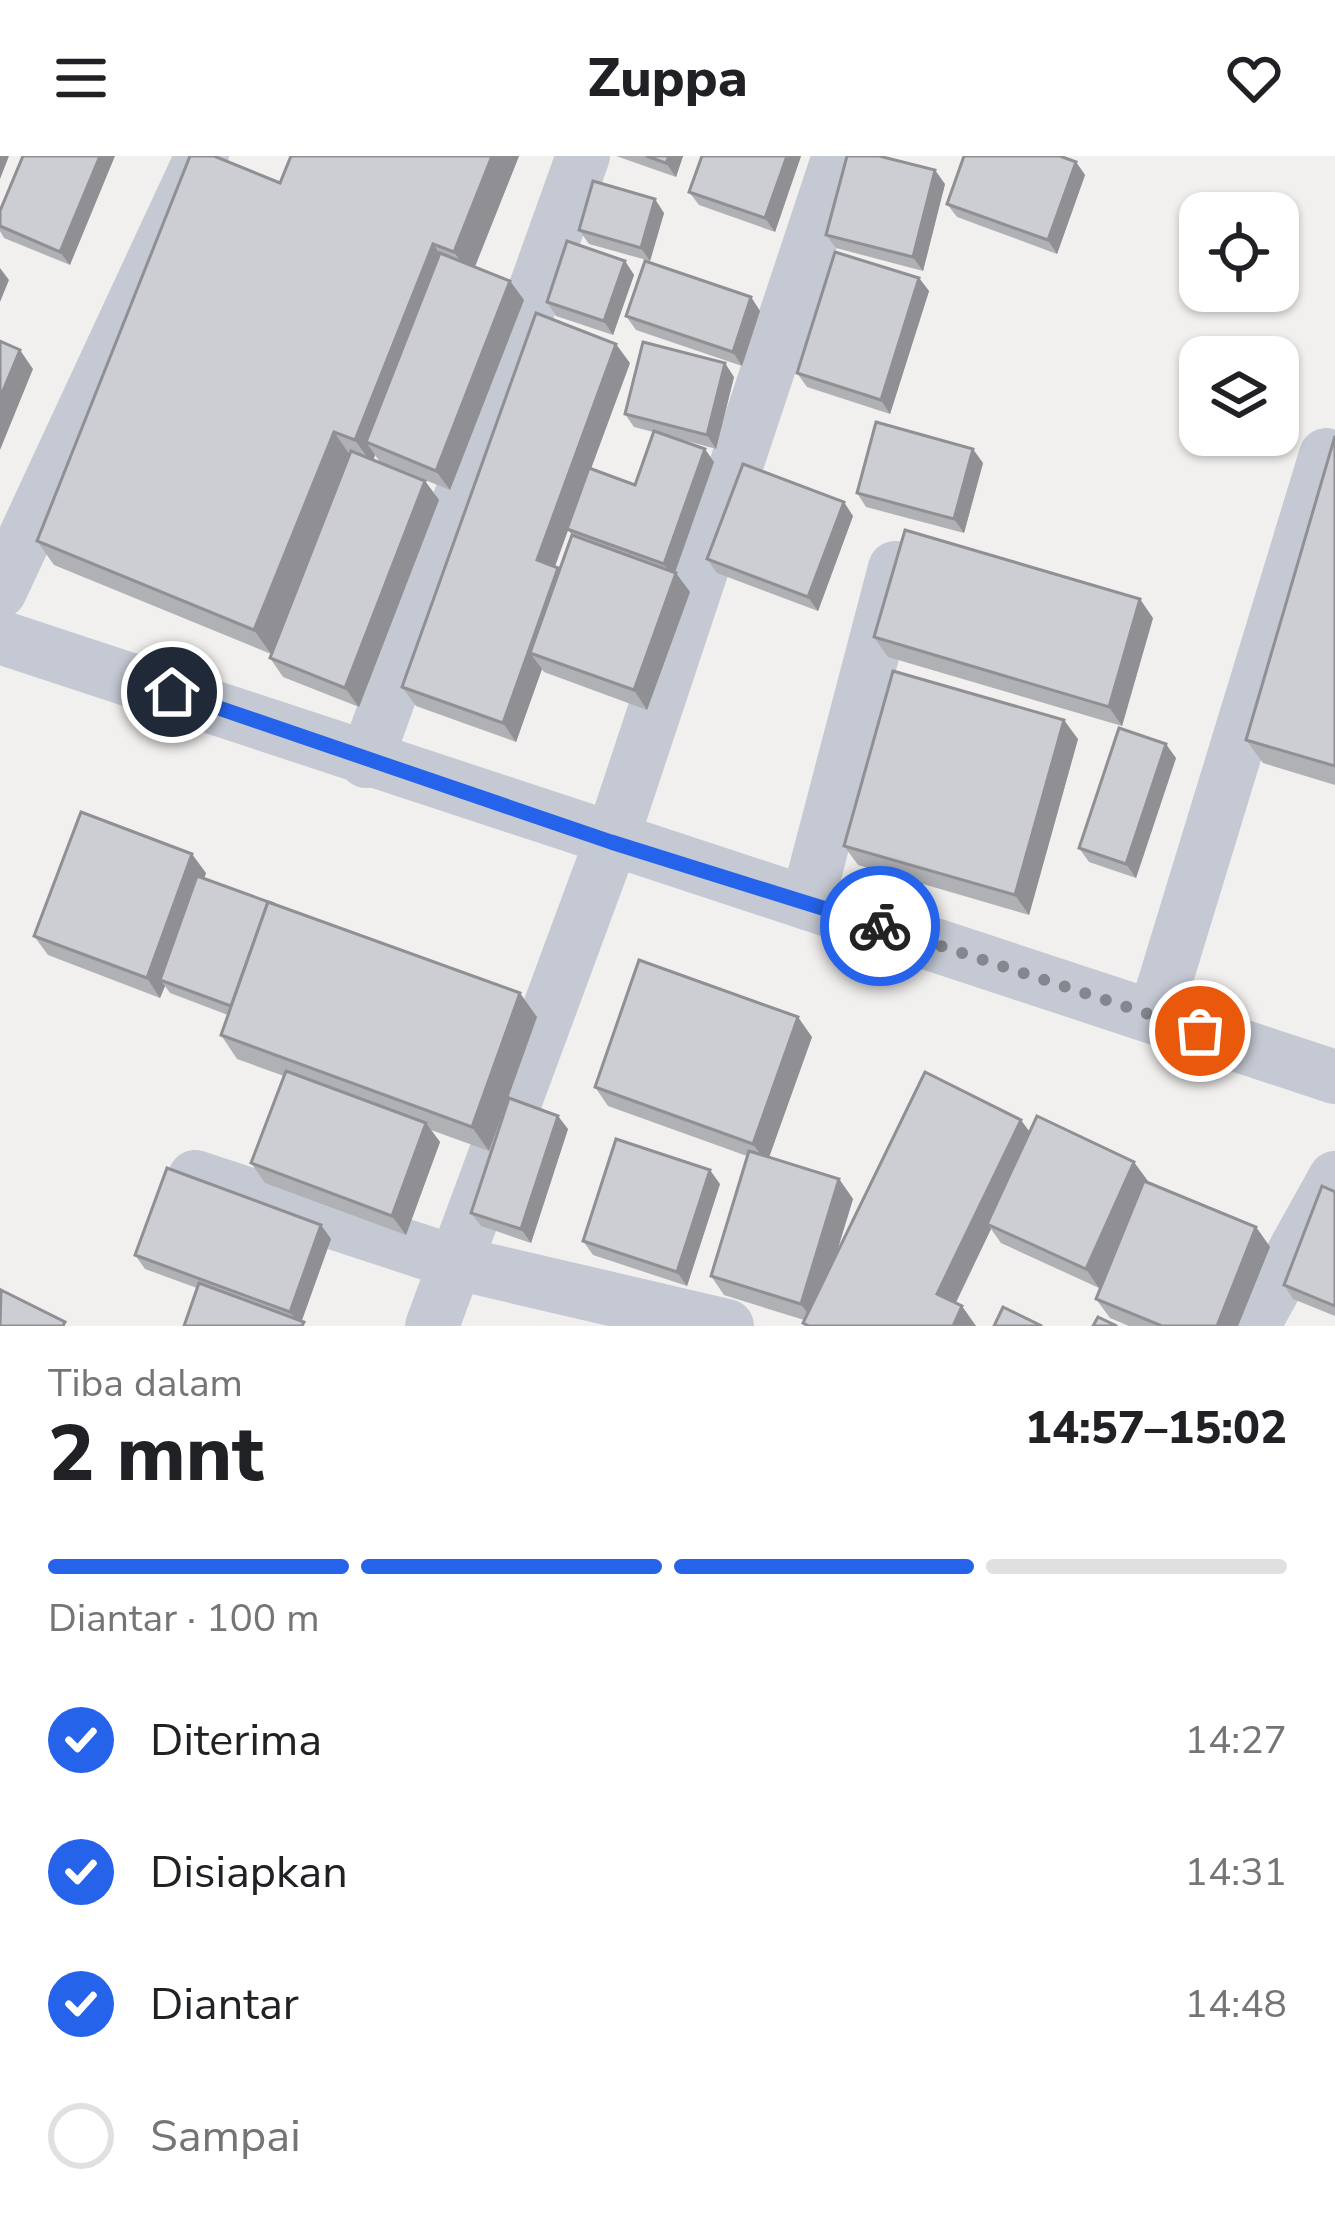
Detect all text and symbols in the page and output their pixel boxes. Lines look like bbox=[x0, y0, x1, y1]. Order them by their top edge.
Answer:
text: Zuppa bbox=[587, 41, 748, 115]
icon: menu bbox=[48, 45, 114, 111]
icon: heart bbox=[1221, 45, 1287, 111]
map controls bbox=[1179, 192, 1299, 456]
button: locate bbox=[1179, 192, 1299, 312]
button: layers bbox=[1179, 336, 1299, 456]
pin bbox=[121, 641, 223, 743]
icon: home bbox=[139, 659, 205, 725]
courier bbox=[820, 866, 940, 986]
icon: bike bbox=[847, 893, 913, 959]
pin bbox=[1149, 980, 1251, 1082]
icon: bag bbox=[1167, 998, 1233, 1064]
text: Tiba dalam bbox=[48, 1357, 243, 1410]
text: 14:57–15:02 bbox=[1025, 1398, 1287, 1459]
text: 2 mnt bbox=[48, 1401, 264, 1508]
text: Diantar · 100 m bbox=[48, 1592, 320, 1645]
icon: check bbox=[48, 1707, 114, 1773]
text: Diterima bbox=[150, 1710, 322, 1771]
text: 14:27 bbox=[1185, 1714, 1287, 1767]
icon: check bbox=[48, 1839, 114, 1905]
text: Disiapkan bbox=[150, 1842, 348, 1903]
text: 14:31 bbox=[1185, 1846, 1287, 1899]
icon: check bbox=[48, 1971, 114, 2037]
text: Diantar bbox=[150, 1974, 299, 2035]
text: 14:48 bbox=[1185, 1978, 1287, 2031]
text: Sampai bbox=[150, 2106, 301, 2167]

